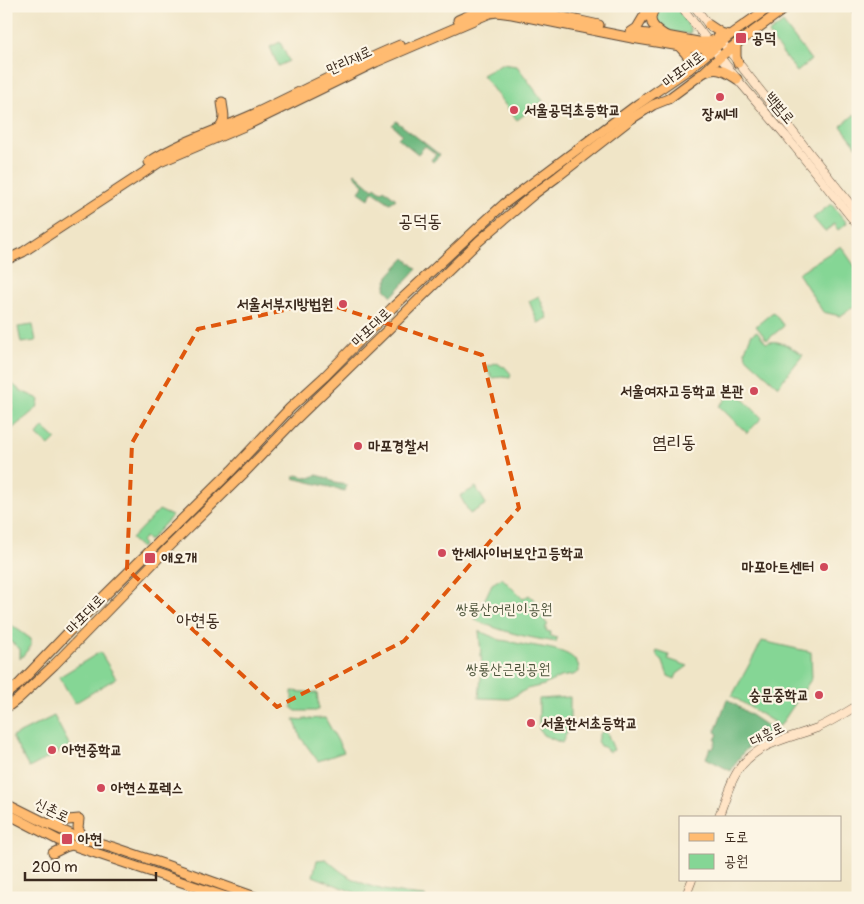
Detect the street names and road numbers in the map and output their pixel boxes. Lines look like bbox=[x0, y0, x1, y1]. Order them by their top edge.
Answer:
street label: 만리재로 bbox=[323, 42, 375, 79]
street label: 마포대로 bbox=[658, 47, 708, 92]
street label: 백범로 bbox=[761, 88, 799, 128]
street label: 마포대로 bbox=[347, 304, 395, 351]
street label: 마포대로 bbox=[62, 590, 109, 638]
street label: 대흥로 bbox=[747, 718, 788, 751]
street label: 신촌로 bbox=[31, 794, 72, 827]

